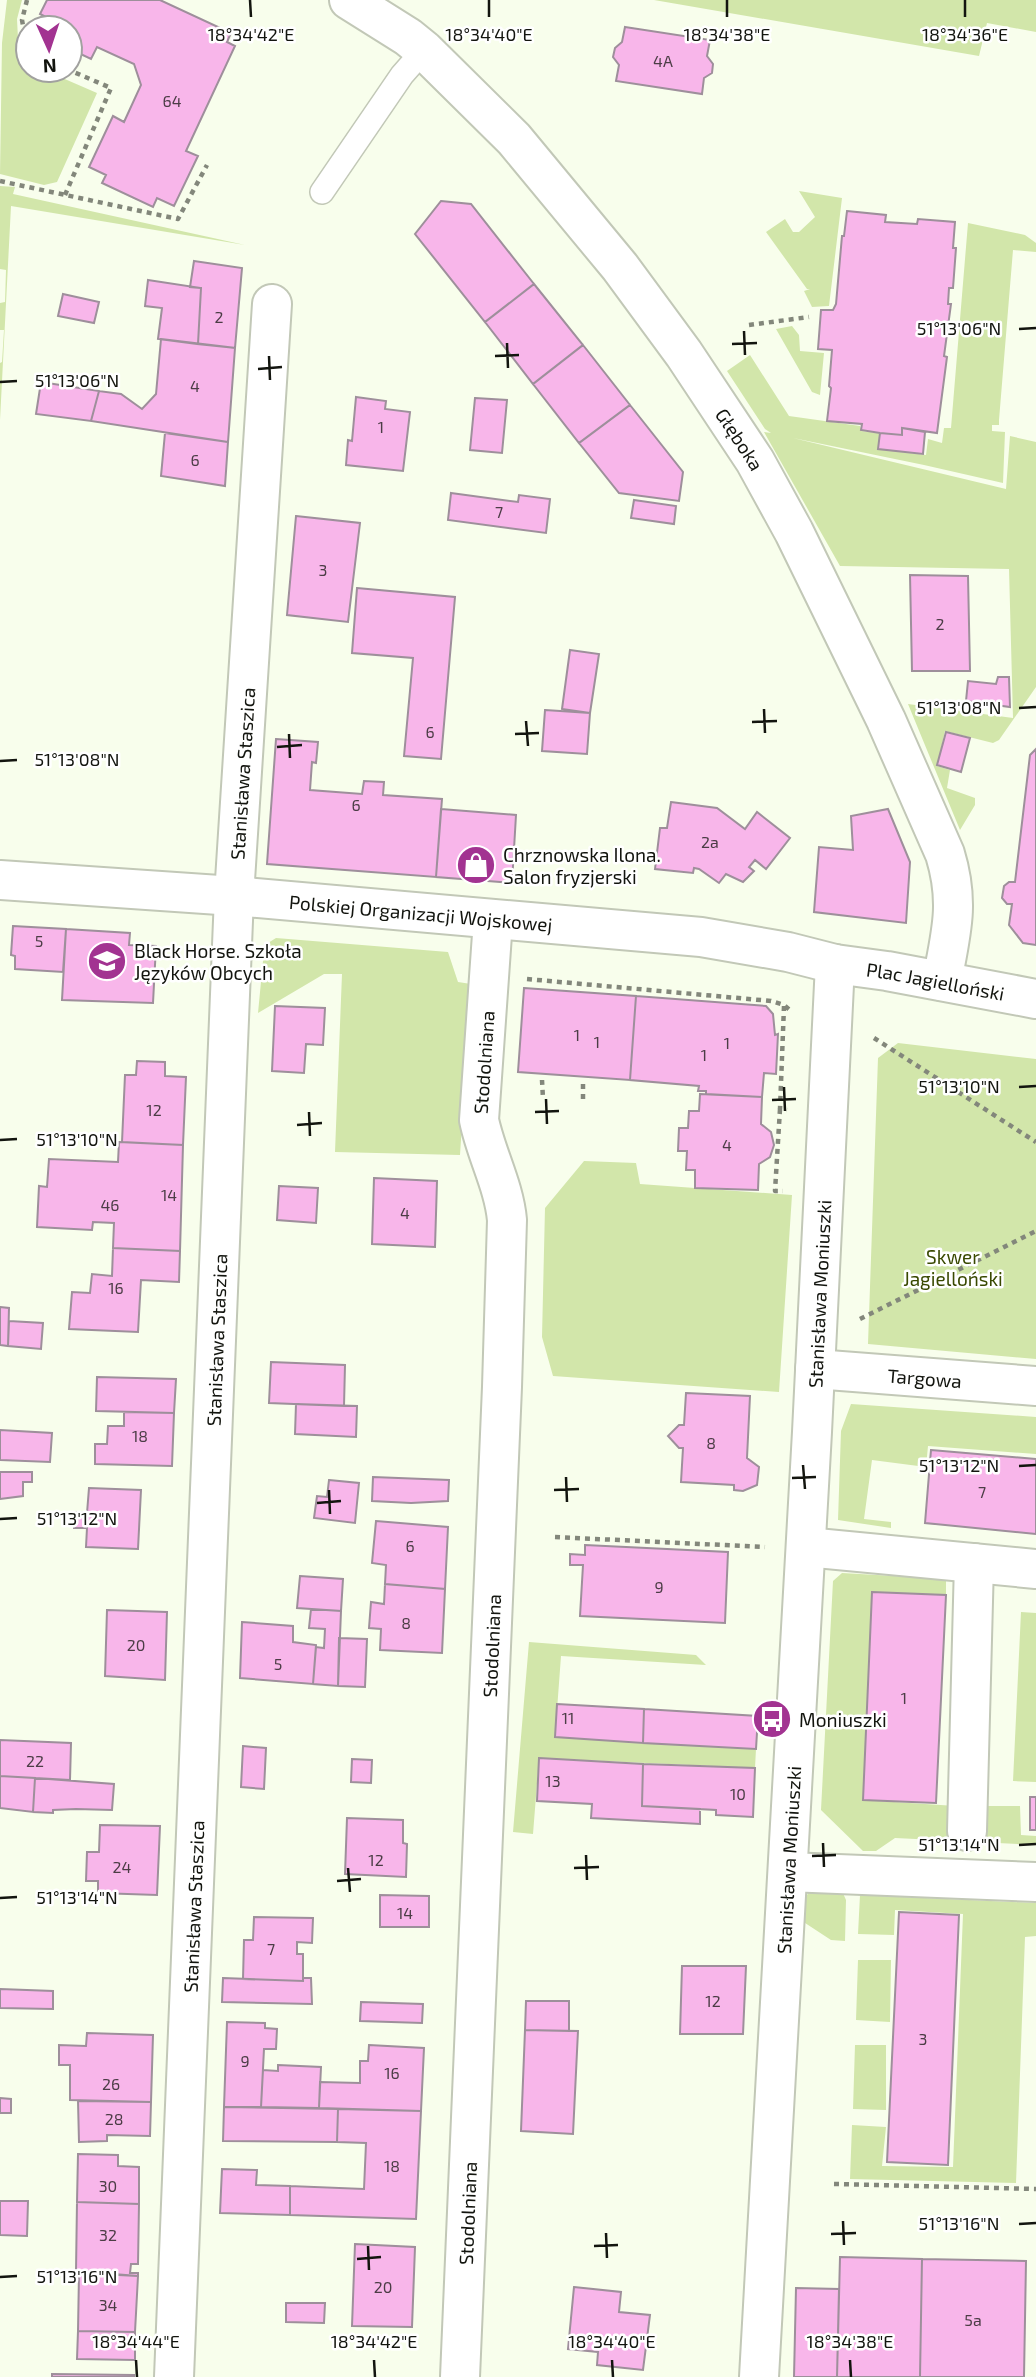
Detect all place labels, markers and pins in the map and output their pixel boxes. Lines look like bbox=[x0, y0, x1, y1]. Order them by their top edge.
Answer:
place label: Chrznowska Ilona. Salon fryzjerski bbox=[503, 843, 661, 888]
shop icon: Chrznowska Ilona. Salon fryzjerski bbox=[455, 844, 497, 886]
place label: Black Horse. Szkoła Języków Obcych bbox=[134, 939, 302, 984]
school or university icon: Black Horse. Szkoła Języków Obcych bbox=[86, 940, 128, 982]
bus stop icon: Moniuszki bbox=[751, 1698, 793, 1740]
place label: Moniuszki bbox=[799, 1708, 887, 1731]

